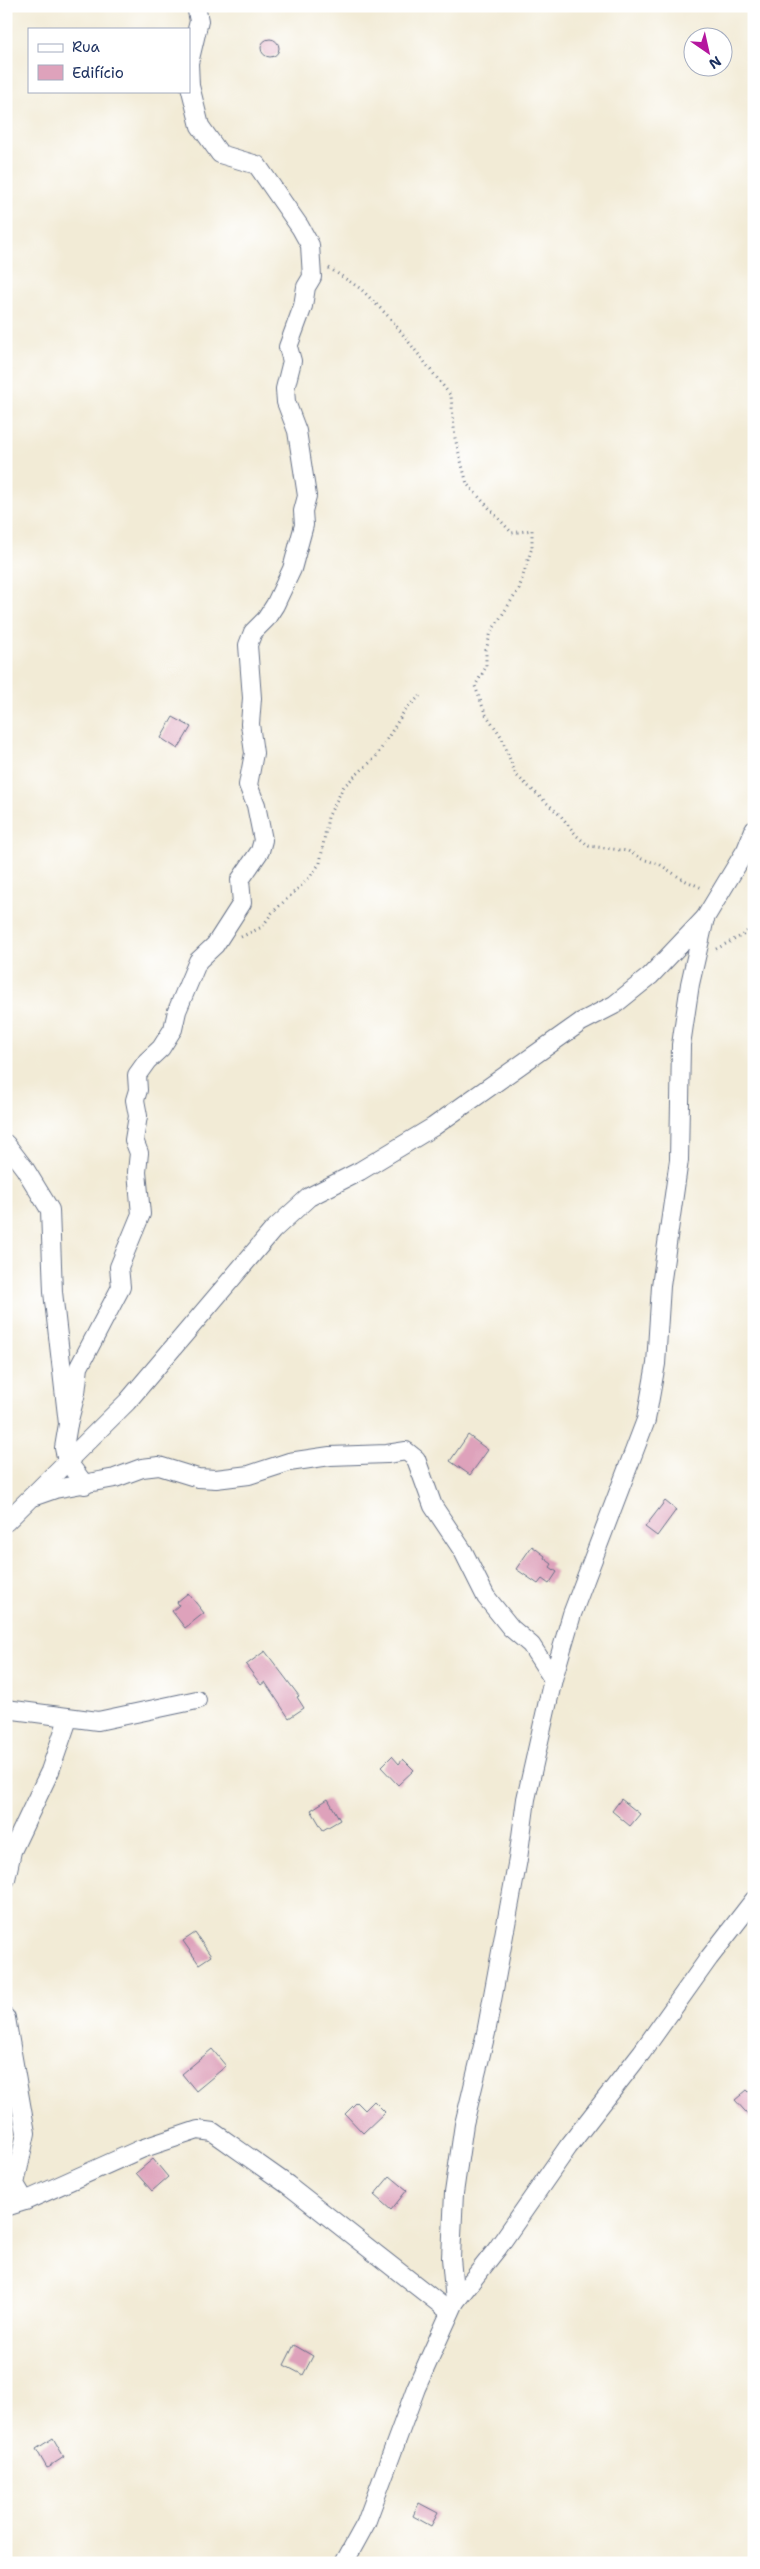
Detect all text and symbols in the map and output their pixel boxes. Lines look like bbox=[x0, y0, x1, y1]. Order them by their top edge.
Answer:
legend bbox=[28, 28, 190, 92]
north arrow bbox=[682, 28, 732, 78]
text: Rua bbox=[72, 37, 101, 57]
text: N bbox=[706, 52, 725, 73]
text: Edifício bbox=[72, 63, 124, 83]

